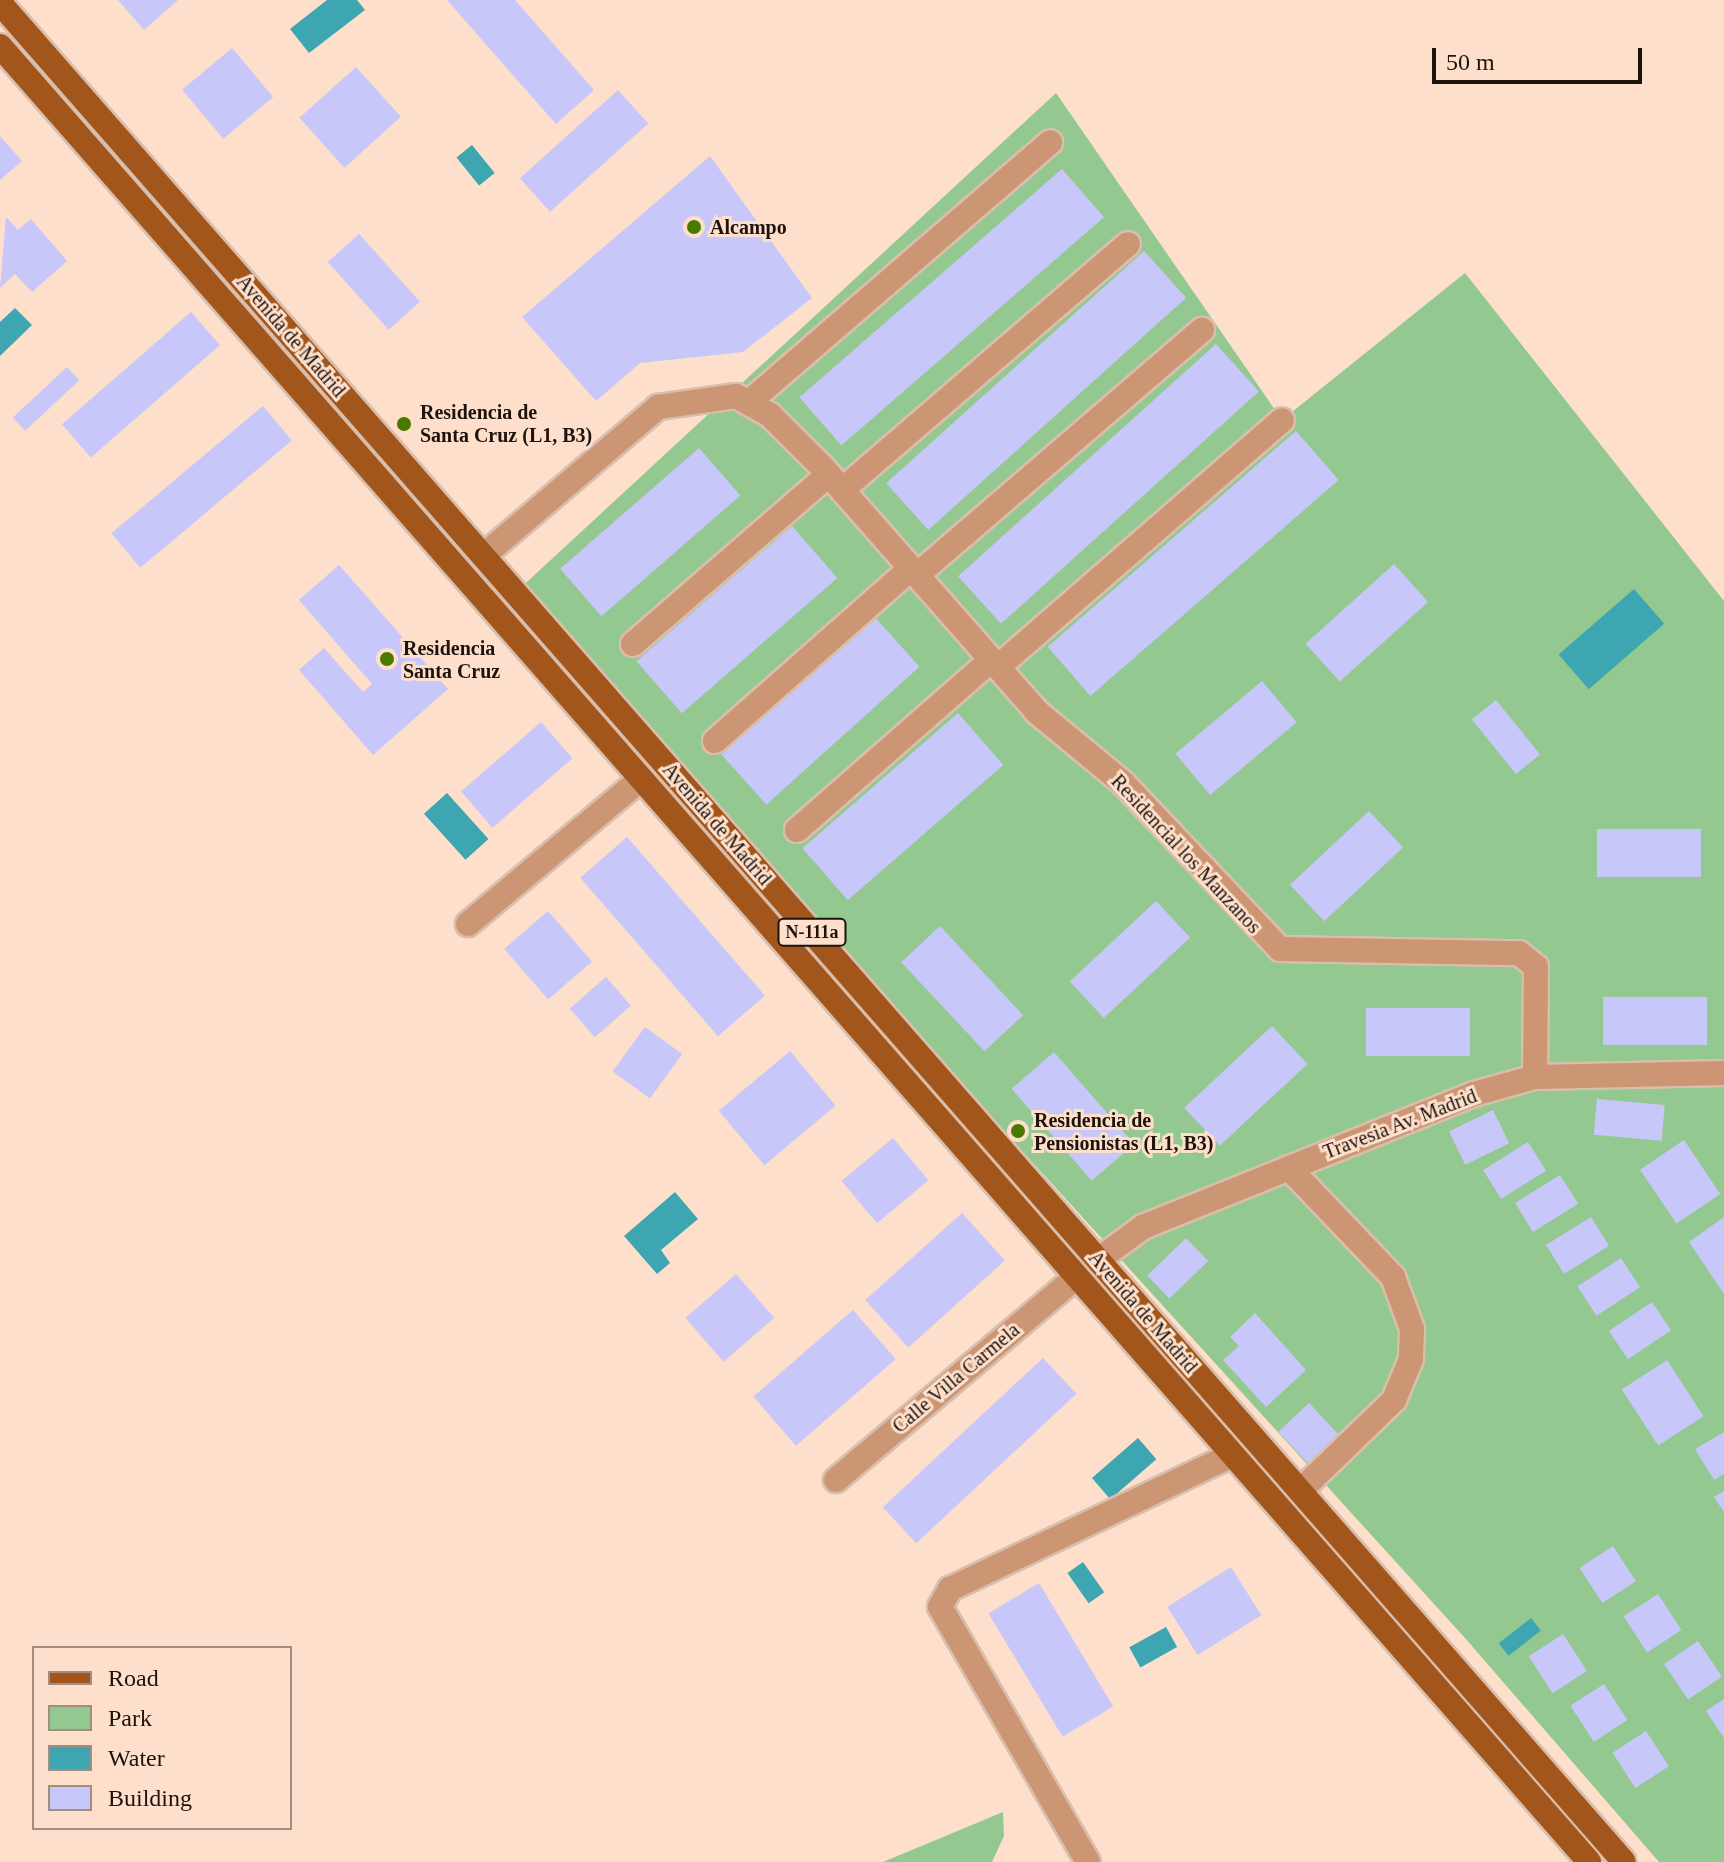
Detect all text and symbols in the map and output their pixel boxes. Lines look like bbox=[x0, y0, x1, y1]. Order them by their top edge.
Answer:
scale bar bbox=[1436, 32, 1646, 82]
text: 50 m bbox=[1446, 49, 1495, 75]
place label: Alcampo bbox=[710, 215, 787, 239]
marker: Alcampo bbox=[685, 218, 703, 236]
street label: Avenida de Madrid bbox=[231, 270, 351, 402]
place label: Residencia de Santa Cruz (L1, B3) bbox=[420, 400, 592, 447]
marker: Residencia de Santa Cruz (L1, B3) bbox=[395, 415, 413, 433]
place label: Residencia Santa Cruz bbox=[403, 636, 500, 683]
marker: Residencia Santa Cruz bbox=[378, 650, 396, 668]
street label: Avenida de Madrid bbox=[657, 758, 777, 890]
street label: Residencial los Manzanos bbox=[1106, 769, 1266, 939]
road number: N-111a bbox=[776, 918, 848, 946]
street label: Travesia Av. Madrid bbox=[1319, 1083, 1481, 1165]
place label: Residencia de Pensionistas (L1, B3) bbox=[1034, 1108, 1213, 1155]
marker: Residencia de Pensionistas (L1, B3) bbox=[1009, 1122, 1027, 1140]
street label: Avenida de Madrid bbox=[1083, 1246, 1203, 1378]
street label: Calle Villa Carmela bbox=[887, 1318, 1025, 1438]
legend bbox=[32, 1646, 292, 1830]
text: Road bbox=[108, 1665, 159, 1691]
text: Park bbox=[108, 1705, 152, 1731]
text: Water bbox=[108, 1745, 165, 1771]
text: Building bbox=[108, 1785, 192, 1811]

